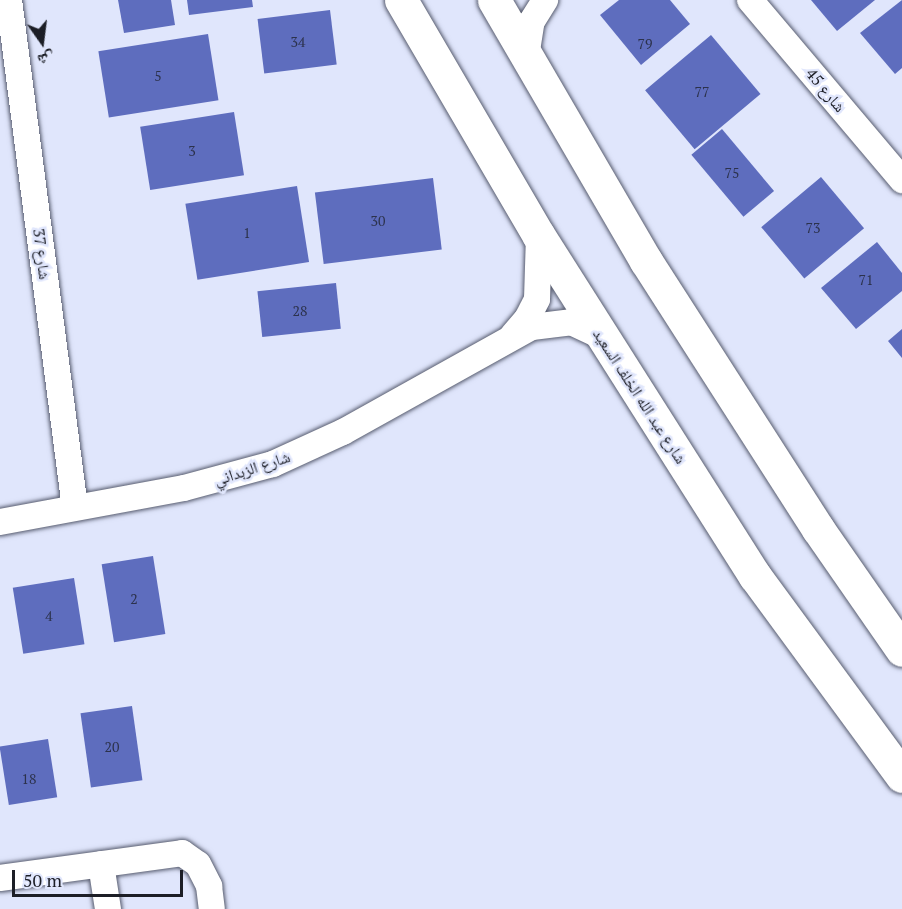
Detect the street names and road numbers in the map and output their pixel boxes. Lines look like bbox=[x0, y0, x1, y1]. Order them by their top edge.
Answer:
street label: شارع 45 bbox=[802, 64, 850, 116]
street label: شارع 37 bbox=[29, 227, 55, 281]
street label: شارع عبد الله الخلف السعيد bbox=[589, 325, 691, 467]
street label: شارع الزبداني bbox=[211, 447, 293, 489]

